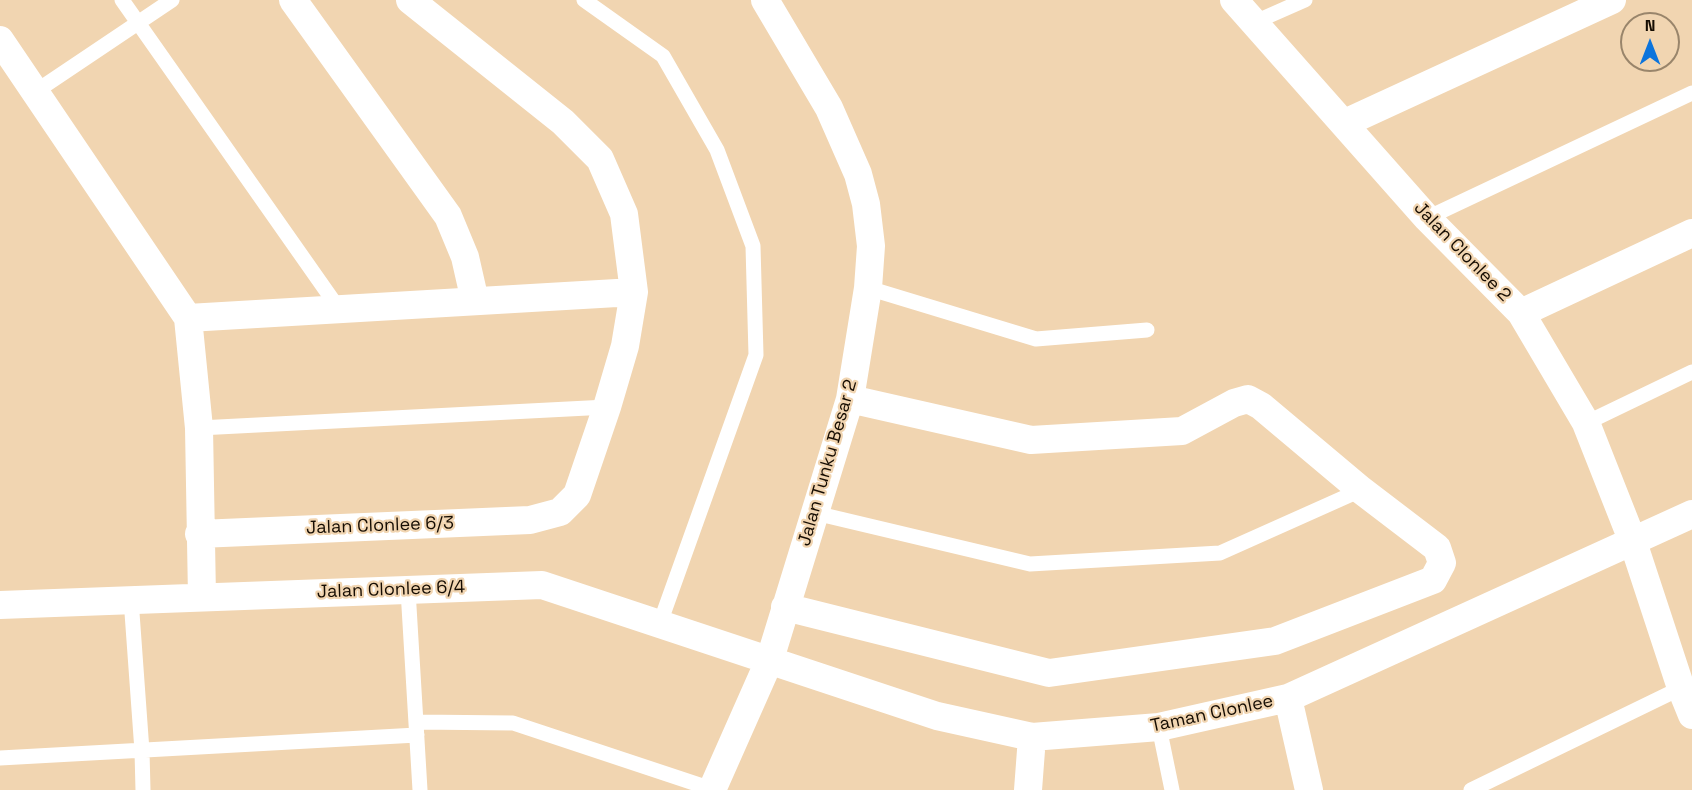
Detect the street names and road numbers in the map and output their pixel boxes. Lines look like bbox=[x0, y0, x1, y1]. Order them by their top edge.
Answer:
street label: Jalan Clonlee 2 bbox=[1409, 198, 1515, 306]
street label: Jalan Tunku Besar 2 bbox=[794, 377, 862, 549]
street label: Jalan Clonlee 6/3 bbox=[306, 513, 454, 539]
street label: Jalan Clonlee 6/4 bbox=[316, 577, 466, 603]
street label: Taman Clonlee bbox=[1149, 690, 1275, 738]

